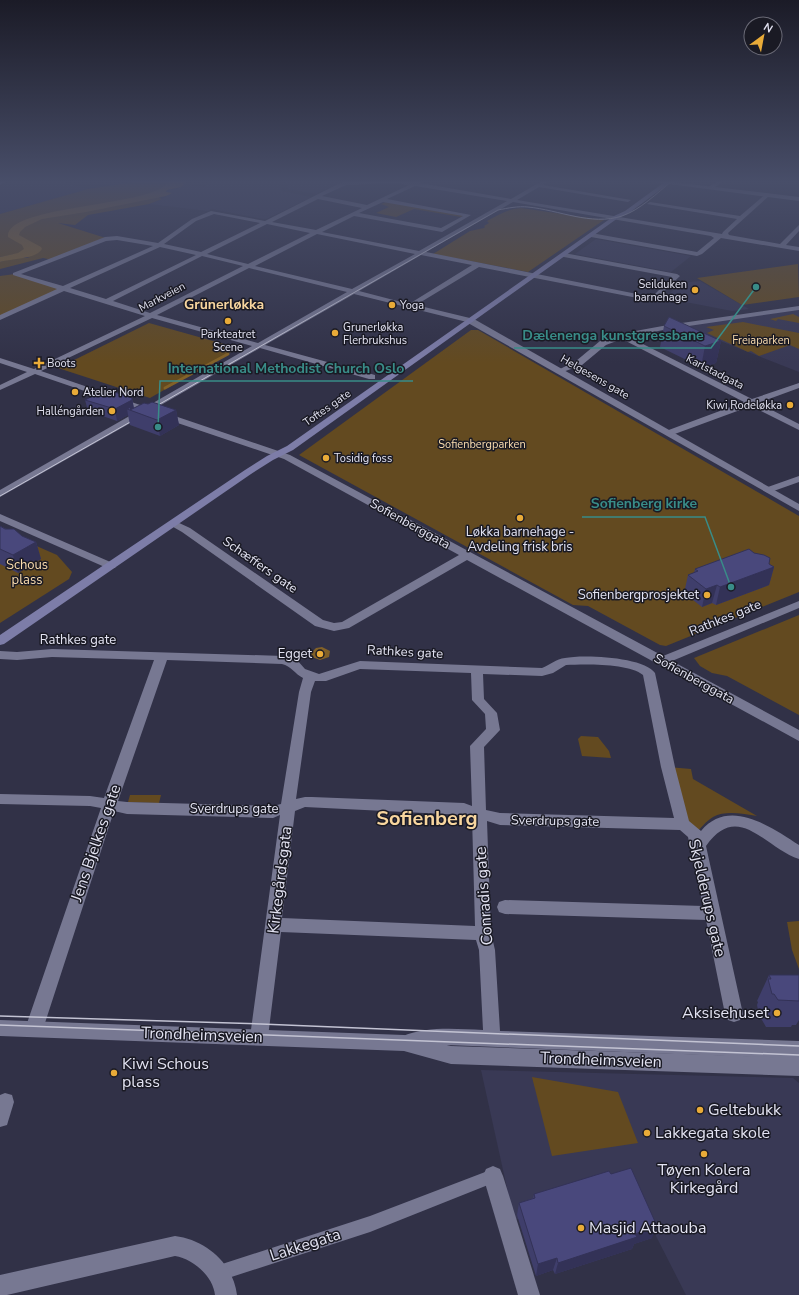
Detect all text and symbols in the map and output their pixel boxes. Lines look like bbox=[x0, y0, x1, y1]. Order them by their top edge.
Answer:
north arrow bbox=[743, 16, 783, 56]
text: N bbox=[761, 19, 776, 36]
place label: Seilduken barnehage bbox=[634, 277, 687, 305]
street label: Markveien bbox=[136, 279, 188, 315]
marker: Seilduken barnehage bbox=[690, 285, 700, 295]
district label: Grünerløkka bbox=[184, 295, 264, 314]
place label: Yoga bbox=[399, 298, 424, 313]
marker: Yoga bbox=[387, 300, 397, 310]
marker: Parkteatret Scene bbox=[223, 316, 233, 326]
place label: Grunerløkka Flerbrukshus bbox=[343, 320, 407, 348]
callout: Dælenenga kunstgressbane bbox=[514, 322, 711, 348]
text: Dælenenga kunstgressbane bbox=[522, 326, 704, 345]
place label: Parkteatret Scene bbox=[201, 327, 256, 355]
marker: Grunerløkka Flerbrukshus bbox=[330, 328, 340, 338]
park label: Freiaparken bbox=[732, 333, 790, 348]
street label: Helgesens gate bbox=[558, 351, 632, 403]
street label: Karlstadgata bbox=[683, 351, 747, 393]
callout: International Methodist Church Oslo bbox=[160, 355, 413, 381]
place label: Boots bbox=[47, 356, 76, 371]
marker: Boots bbox=[34, 358, 44, 368]
text: International Methodist Church Oslo bbox=[168, 359, 404, 378]
place label: Atelier Nord bbox=[83, 385, 144, 400]
street label: Toftes gate bbox=[300, 386, 354, 430]
marker: Atelier Nord bbox=[70, 387, 80, 397]
place label: Kiwi Rodeløkka bbox=[706, 398, 782, 413]
marker: Kiwi Rodeløkka bbox=[785, 400, 795, 410]
place label: Halléngården bbox=[37, 404, 104, 419]
marker: Halléngården bbox=[107, 406, 117, 416]
park label: Sofienbergparken bbox=[438, 437, 526, 452]
place label: Tosidig foss bbox=[334, 451, 392, 466]
marker: Tosidig foss bbox=[321, 453, 331, 463]
callout: Sofienberg kirke bbox=[582, 491, 705, 517]
street label: Sofienberggata bbox=[367, 494, 453, 554]
text: Sofienberg kirke bbox=[591, 494, 698, 513]
marker: Løkka barnehage - Avdeling frisk bris bbox=[515, 513, 525, 523]
place label: Løkka barnehage - Avdeling frisk bris bbox=[466, 523, 574, 556]
street label: Schæffers gate bbox=[219, 532, 301, 598]
park label: Schous plass bbox=[6, 556, 48, 589]
place label: Sofienbergprosjektet bbox=[578, 586, 699, 604]
marker: Sofienbergprosjektet bbox=[702, 590, 712, 600]
street label: Rathkes gate bbox=[686, 595, 764, 641]
street label: Rathkes gate bbox=[40, 631, 116, 649]
street label: Rathkes gate bbox=[366, 641, 444, 663]
place label: Egget bbox=[278, 645, 312, 663]
marker: Egget bbox=[315, 649, 325, 659]
street label: Sofienberggata bbox=[651, 649, 737, 709]
street label: Jens Bjelkes gate bbox=[65, 782, 126, 905]
street label: Sverdrups gate bbox=[190, 800, 278, 818]
district label: Sofienberg bbox=[376, 805, 478, 832]
street label: Sverdrups gate bbox=[511, 811, 600, 831]
street label: Kirkegårdsgata bbox=[262, 825, 298, 935]
street label: Skjelderups gate bbox=[683, 837, 731, 959]
street label: Conradis gate bbox=[470, 846, 498, 946]
place label: Aksisehuset bbox=[682, 1002, 769, 1024]
marker: Aksisehuset bbox=[772, 1008, 782, 1018]
street label: Trondheimsveien bbox=[141, 1022, 263, 1048]
street label: Trondheimsveien bbox=[540, 1047, 662, 1073]
place label: Kiwi Schous plass bbox=[122, 1053, 209, 1093]
marker: Kiwi Schous plass bbox=[109, 1068, 119, 1078]
place label: Geltebukk bbox=[708, 1099, 782, 1121]
marker: Geltebukk bbox=[695, 1105, 705, 1115]
place label: Lakkegata skole bbox=[655, 1122, 770, 1144]
marker: Lakkegata skole bbox=[642, 1128, 652, 1138]
marker: Tøyen Kolera Kirkegård bbox=[699, 1149, 709, 1159]
place label: Tøyen Kolera Kirkegård bbox=[657, 1159, 751, 1199]
place label: Masjid Attaouba bbox=[589, 1217, 706, 1239]
street label: Lakkegata bbox=[267, 1223, 343, 1267]
marker: Masjid Attaouba bbox=[576, 1223, 586, 1233]

